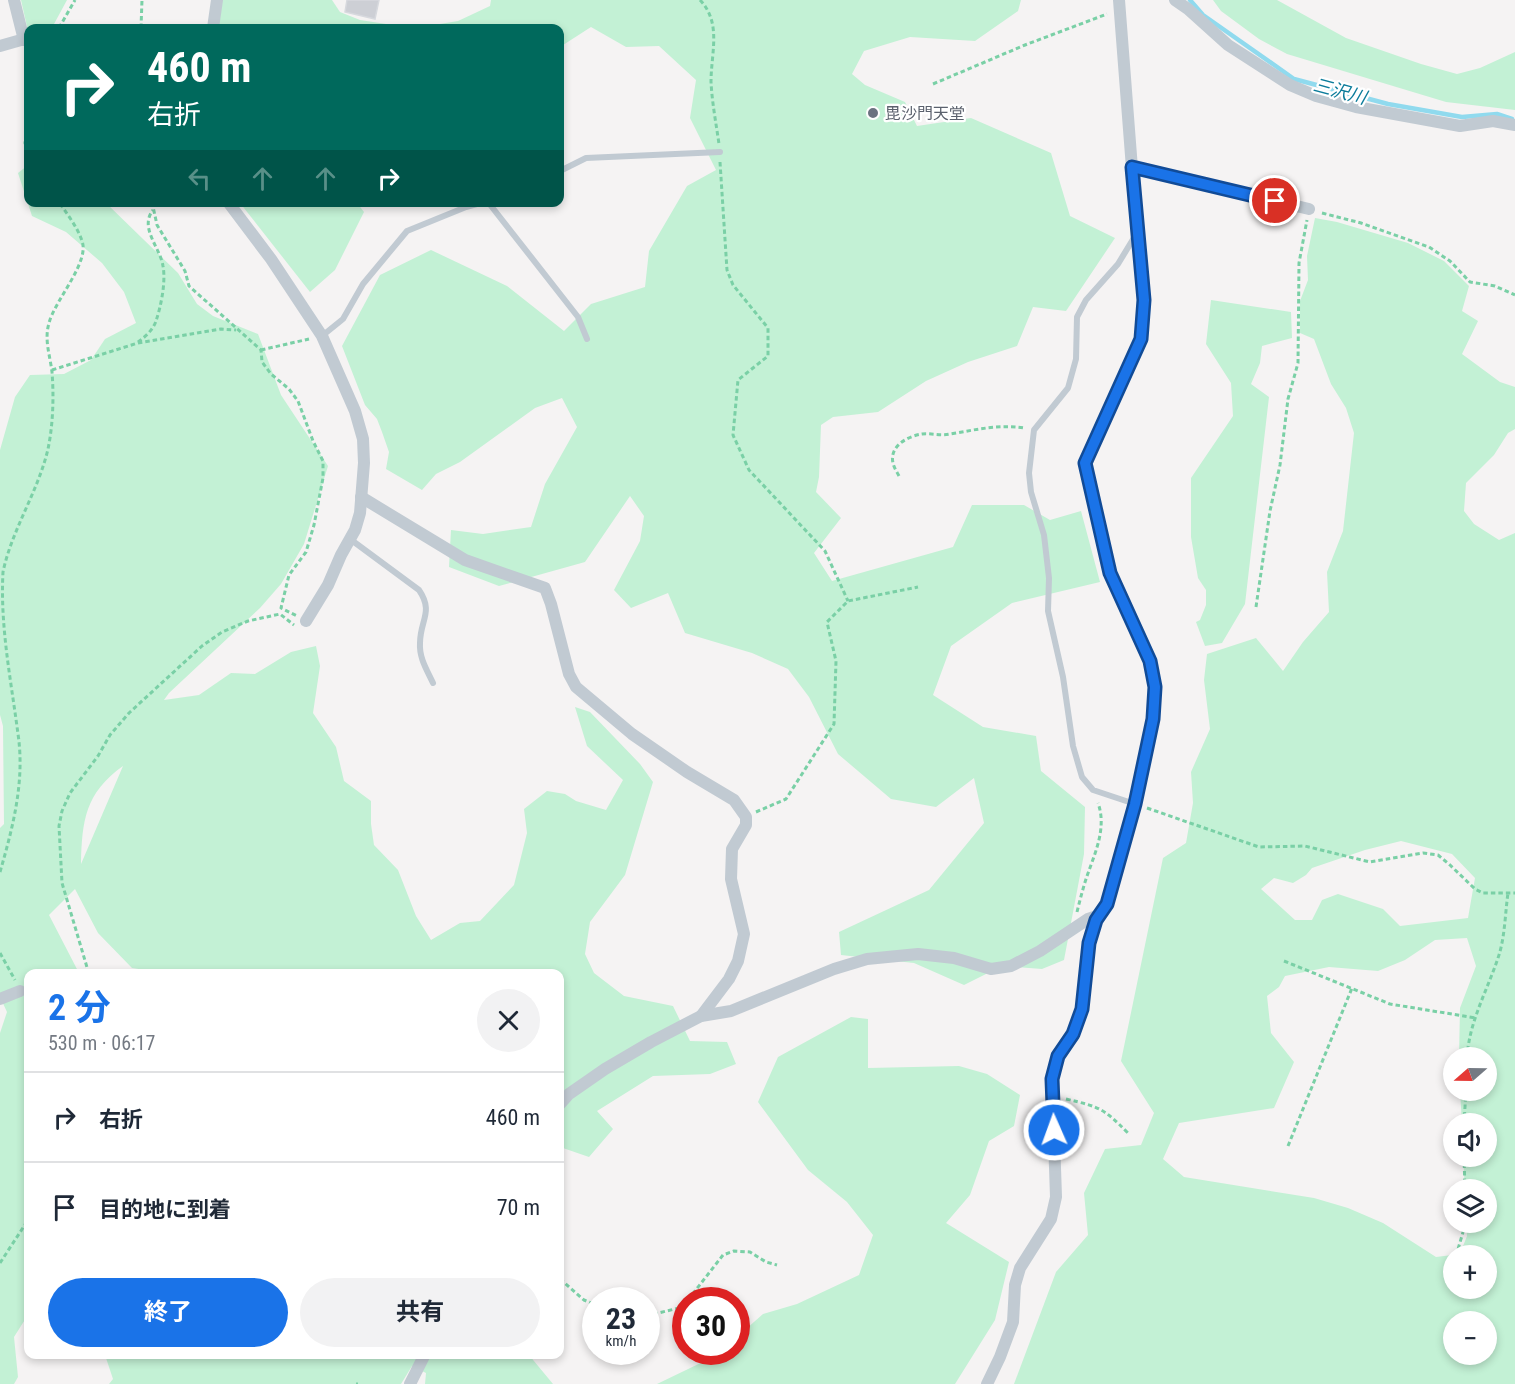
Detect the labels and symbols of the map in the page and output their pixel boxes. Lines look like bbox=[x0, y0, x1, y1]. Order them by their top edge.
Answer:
water label: 三沢川 bbox=[1311, 74, 1371, 109]
place label: 毘沙門天堂 bbox=[885, 104, 965, 123]
marker: 毘沙門天堂 bbox=[866, 106, 880, 120]
pin bbox=[1249, 175, 1300, 226]
north arrow bbox=[1443, 1047, 1497, 1101]
position arrow bbox=[1022, 1098, 1086, 1162]
speed limit sign: 30 bbox=[672, 1287, 750, 1365]

